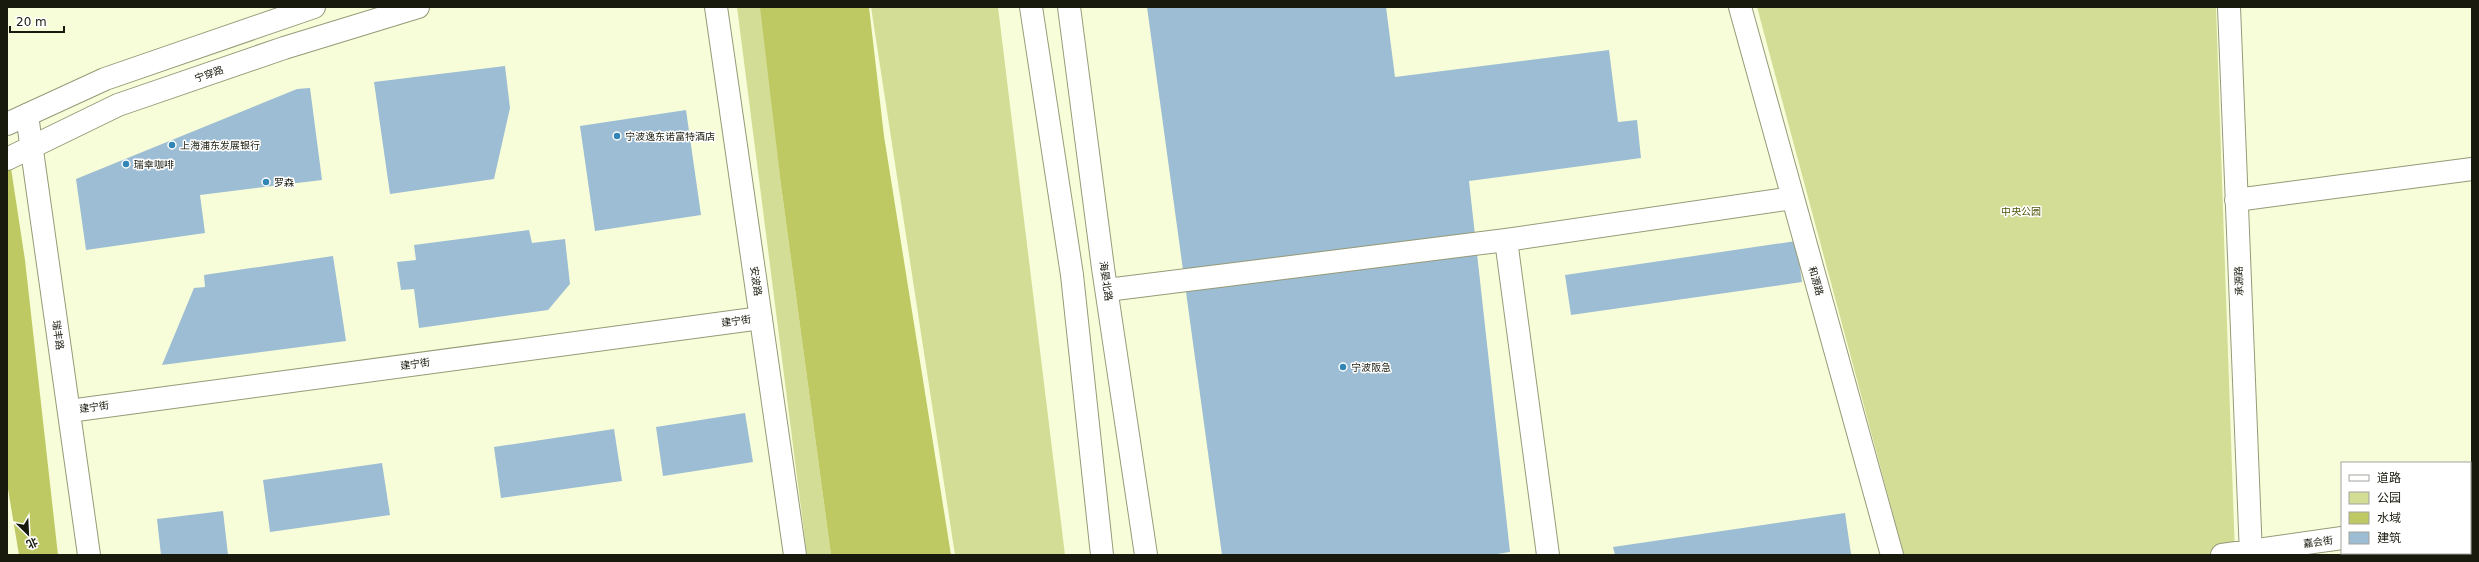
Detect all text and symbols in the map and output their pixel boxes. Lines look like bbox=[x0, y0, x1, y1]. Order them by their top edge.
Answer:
scale bar bbox=[10, 8, 64, 34]
text: 20 m bbox=[16, 15, 47, 29]
street label: 宁穿路 bbox=[193, 64, 225, 84]
marker: 宁波逸东诺富特酒店 bbox=[612, 131, 622, 141]
place label: 宁波逸东诺富特酒店 bbox=[625, 131, 715, 142]
marker: 上海浦东发展银行 bbox=[167, 140, 177, 150]
place label: 上海浦东发展银行 bbox=[180, 140, 260, 151]
marker: 瑞幸咖啡 bbox=[121, 159, 131, 169]
place label: 瑞幸咖啡 bbox=[134, 159, 174, 170]
marker: 罗森 bbox=[261, 177, 271, 187]
place label: 罗森 bbox=[274, 177, 294, 188]
park label: 中央公园 bbox=[2001, 206, 2041, 217]
street label: 海晏北路 bbox=[1098, 260, 1114, 302]
street label: 安波路 bbox=[748, 265, 764, 297]
street label: 和源路 bbox=[1807, 265, 1825, 297]
street label: 承源路 bbox=[2233, 266, 2245, 296]
street label: 建宁街 bbox=[720, 313, 752, 329]
street label: 瑞丰路 bbox=[50, 319, 66, 351]
street label: 建宁街 bbox=[399, 356, 431, 372]
marker: 宁波阪急 bbox=[1338, 362, 1348, 372]
place label: 宁波阪急 bbox=[1351, 362, 1391, 373]
street label: 建宁街 bbox=[78, 399, 110, 415]
legend bbox=[2341, 462, 2471, 554]
text: 道路 bbox=[2377, 471, 2401, 485]
text: 公园 bbox=[2377, 491, 2401, 505]
text: 水域 bbox=[2377, 511, 2401, 525]
north arrow bbox=[8, 514, 48, 554]
text: 建筑 bbox=[2377, 531, 2401, 545]
street label: 嘉会街 bbox=[2302, 534, 2334, 550]
text: 北 bbox=[24, 535, 40, 551]

